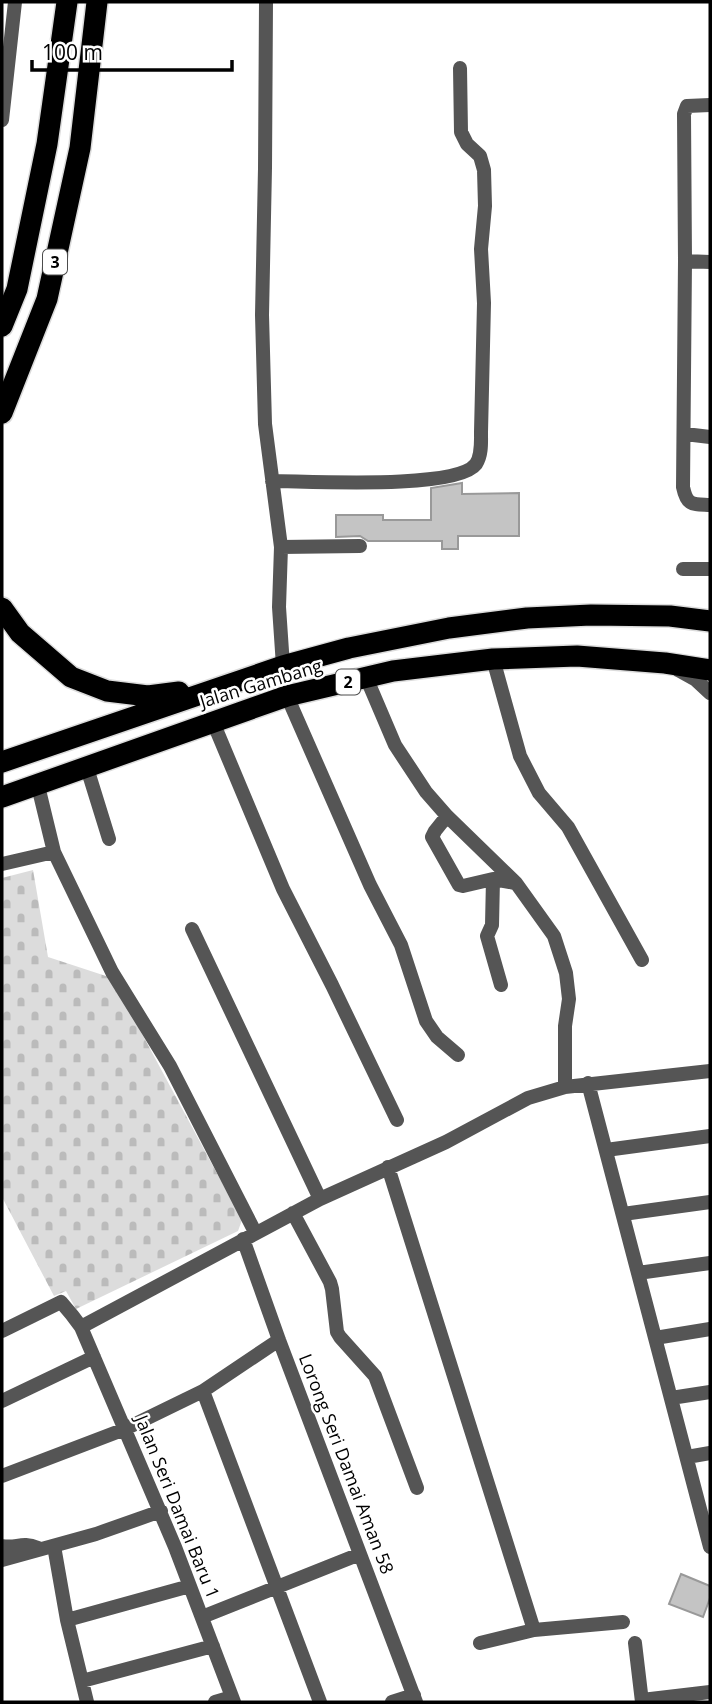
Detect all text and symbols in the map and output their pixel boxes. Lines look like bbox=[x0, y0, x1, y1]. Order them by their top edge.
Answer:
scale bar bbox=[32, 28, 231, 72]
text: 100 m bbox=[42, 38, 103, 66]
road number: 3 bbox=[43, 250, 67, 274]
street label: Jalan Gambang bbox=[195, 653, 325, 714]
road number: 2 bbox=[336, 670, 360, 694]
street label: Lorong Seri Damai Aman 58 bbox=[294, 1350, 400, 1577]
street label: Jalan Seri Damai Baru 1 bbox=[129, 1410, 226, 1602]

